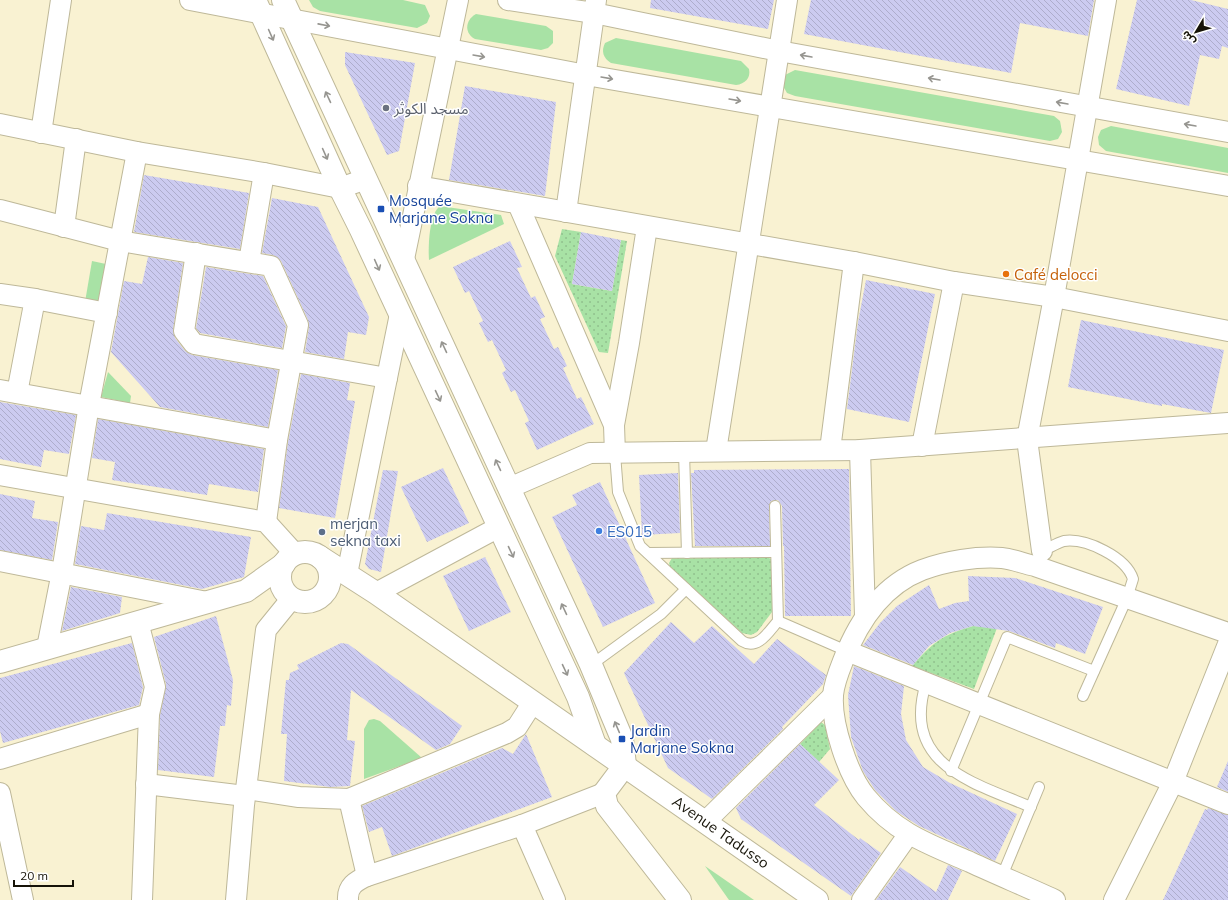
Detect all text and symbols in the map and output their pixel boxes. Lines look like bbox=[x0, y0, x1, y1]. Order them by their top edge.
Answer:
north arrow bbox=[1176, 12, 1216, 52]
one-way arrow bbox=[317, 22, 330, 30]
text: ش bbox=[1178, 28, 1198, 48]
one-way arrow bbox=[268, 29, 275, 41]
one-way arrow bbox=[800, 51, 813, 59]
one-way arrow bbox=[472, 52, 485, 60]
one-way arrow bbox=[600, 75, 613, 83]
one-way arrow bbox=[928, 75, 941, 83]
one-way arrow bbox=[324, 92, 331, 104]
one-way arrow bbox=[729, 96, 742, 104]
one-way arrow bbox=[1055, 98, 1068, 106]
place label: مسجد الكوثر bbox=[393, 99, 469, 118]
marker: مسجد الكوثر bbox=[381, 103, 391, 113]
one-way arrow bbox=[1183, 121, 1196, 129]
one-way arrow bbox=[321, 147, 329, 159]
place label: Mosquée Marjane Sokna bbox=[389, 191, 493, 227]
marker: Mosquée Marjane Sokna bbox=[376, 204, 386, 214]
one-way arrow bbox=[374, 259, 381, 271]
place label: Café delocci bbox=[1014, 265, 1098, 284]
marker: Café delocci bbox=[1001, 269, 1011, 279]
one-way arrow bbox=[440, 341, 447, 353]
one-way arrow bbox=[435, 389, 442, 401]
one-way arrow bbox=[494, 460, 501, 472]
place label: merjan sekna taxi bbox=[330, 514, 401, 550]
place label: ES015 bbox=[607, 522, 652, 541]
marker: ES015 bbox=[594, 526, 604, 536]
marker: merjan sekna taxi bbox=[317, 527, 327, 537]
one-way arrow bbox=[508, 545, 515, 557]
one-way arrow bbox=[560, 603, 568, 615]
one-way arrow bbox=[562, 663, 570, 675]
place label: Jardin Marjane Sokna bbox=[630, 721, 734, 757]
one-way arrow bbox=[613, 722, 620, 734]
marker: Jardin Marjane Sokna bbox=[617, 734, 627, 744]
street label: Avenue Tadusso bbox=[669, 791, 773, 873]
scale bar bbox=[14, 862, 73, 888]
text: 20 m bbox=[20, 868, 48, 883]

